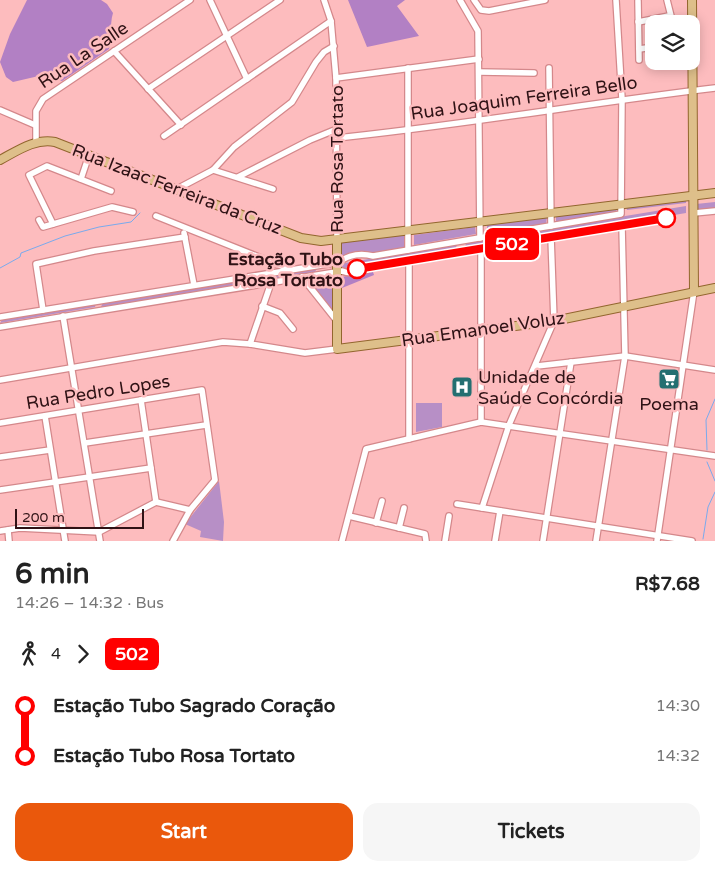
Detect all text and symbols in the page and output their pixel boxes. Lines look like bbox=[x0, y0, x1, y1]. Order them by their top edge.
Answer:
map controls bbox=[645, 15, 700, 70]
button: layers bbox=[645, 15, 700, 70]
street label: Rua La Salle bbox=[34, 17, 132, 93]
street label: Rua Joaquim Ferreira Bello bbox=[409, 71, 639, 125]
street label: Rua Rosa Tortato bbox=[326, 85, 348, 233]
street label: Rua Izaac Ferreira da Cruz bbox=[69, 139, 285, 239]
unlabelled marker bbox=[656, 208, 676, 228]
line badge: 502 bbox=[483, 228, 541, 260]
text: 502 bbox=[495, 233, 529, 255]
place label: Estação Tubo Rosa Tortato bbox=[228, 248, 343, 291]
marker: Estação Tubo Rosa Tortato bbox=[347, 259, 367, 279]
street label: Rua Emanoel Voluz bbox=[400, 307, 566, 351]
place label: Unidade de Saúde Concórdia bbox=[478, 366, 624, 409]
supermarket icon: Poema bbox=[657, 367, 681, 391]
street label: Rua Pedro Lopes bbox=[24, 370, 172, 414]
hospital icon: Unidade de Saúde Concórdia bbox=[450, 375, 474, 399]
place label: Poema bbox=[639, 393, 699, 415]
scale bar bbox=[15, 506, 144, 529]
text: 200 m bbox=[22, 509, 65, 526]
text: 6 min bbox=[15, 557, 90, 591]
text: R$7.68 bbox=[635, 573, 700, 595]
text: 14:26 – 14:32 · Bus bbox=[15, 593, 164, 613]
icon: walk bbox=[15, 640, 43, 668]
icon: forward bbox=[69, 640, 97, 668]
text: 502 bbox=[115, 643, 149, 665]
text: 4 bbox=[51, 644, 61, 664]
text: Estação Tubo Sagrado Coração bbox=[53, 695, 335, 717]
text: 14:30 bbox=[656, 696, 700, 716]
text: Estação Tubo Rosa Tortato bbox=[53, 745, 295, 767]
text: 14:32 bbox=[656, 746, 700, 766]
button: Start bbox=[15, 803, 353, 861]
button: Tickets bbox=[363, 803, 700, 861]

